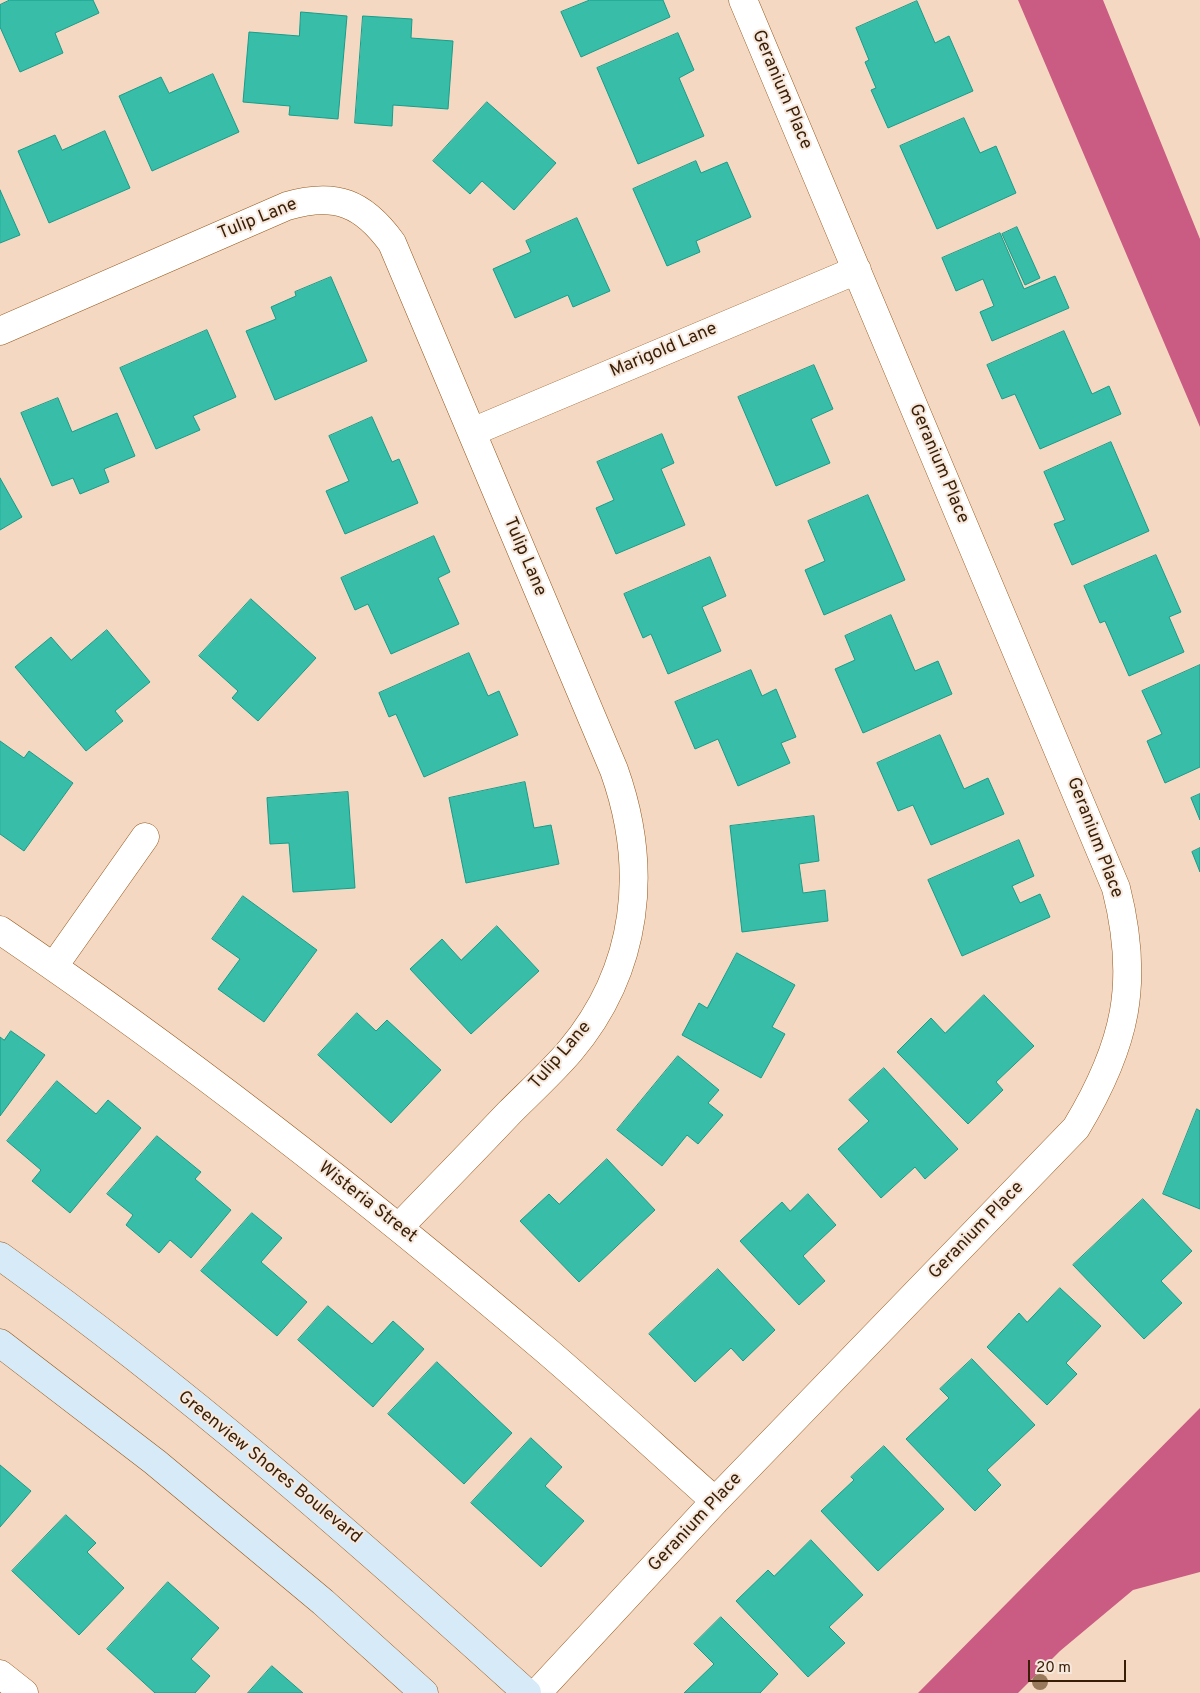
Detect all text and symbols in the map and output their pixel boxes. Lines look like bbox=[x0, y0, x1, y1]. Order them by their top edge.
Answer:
street label: Geranium Place bbox=[746, 27, 816, 153]
street label: Tulip Lane bbox=[215, 194, 301, 246]
street label: Marigold Lane bbox=[607, 319, 721, 383]
street label: Geranium Place bbox=[903, 401, 973, 527]
street label: Tulip Lane bbox=[498, 514, 550, 600]
street label: Geranium Place bbox=[1061, 775, 1127, 901]
street label: Tulip Lane bbox=[525, 1017, 597, 1095]
street label: Wisteria Street bbox=[313, 1158, 421, 1248]
street label: Geranium Place bbox=[925, 1178, 1029, 1284]
street label: Greenview Shores Boulevard bbox=[173, 1387, 365, 1549]
street label: Geranium Place bbox=[645, 1469, 747, 1577]
scale bar bbox=[1030, 1650, 1128, 1682]
text: 20 m bbox=[1036, 1659, 1071, 1678]

